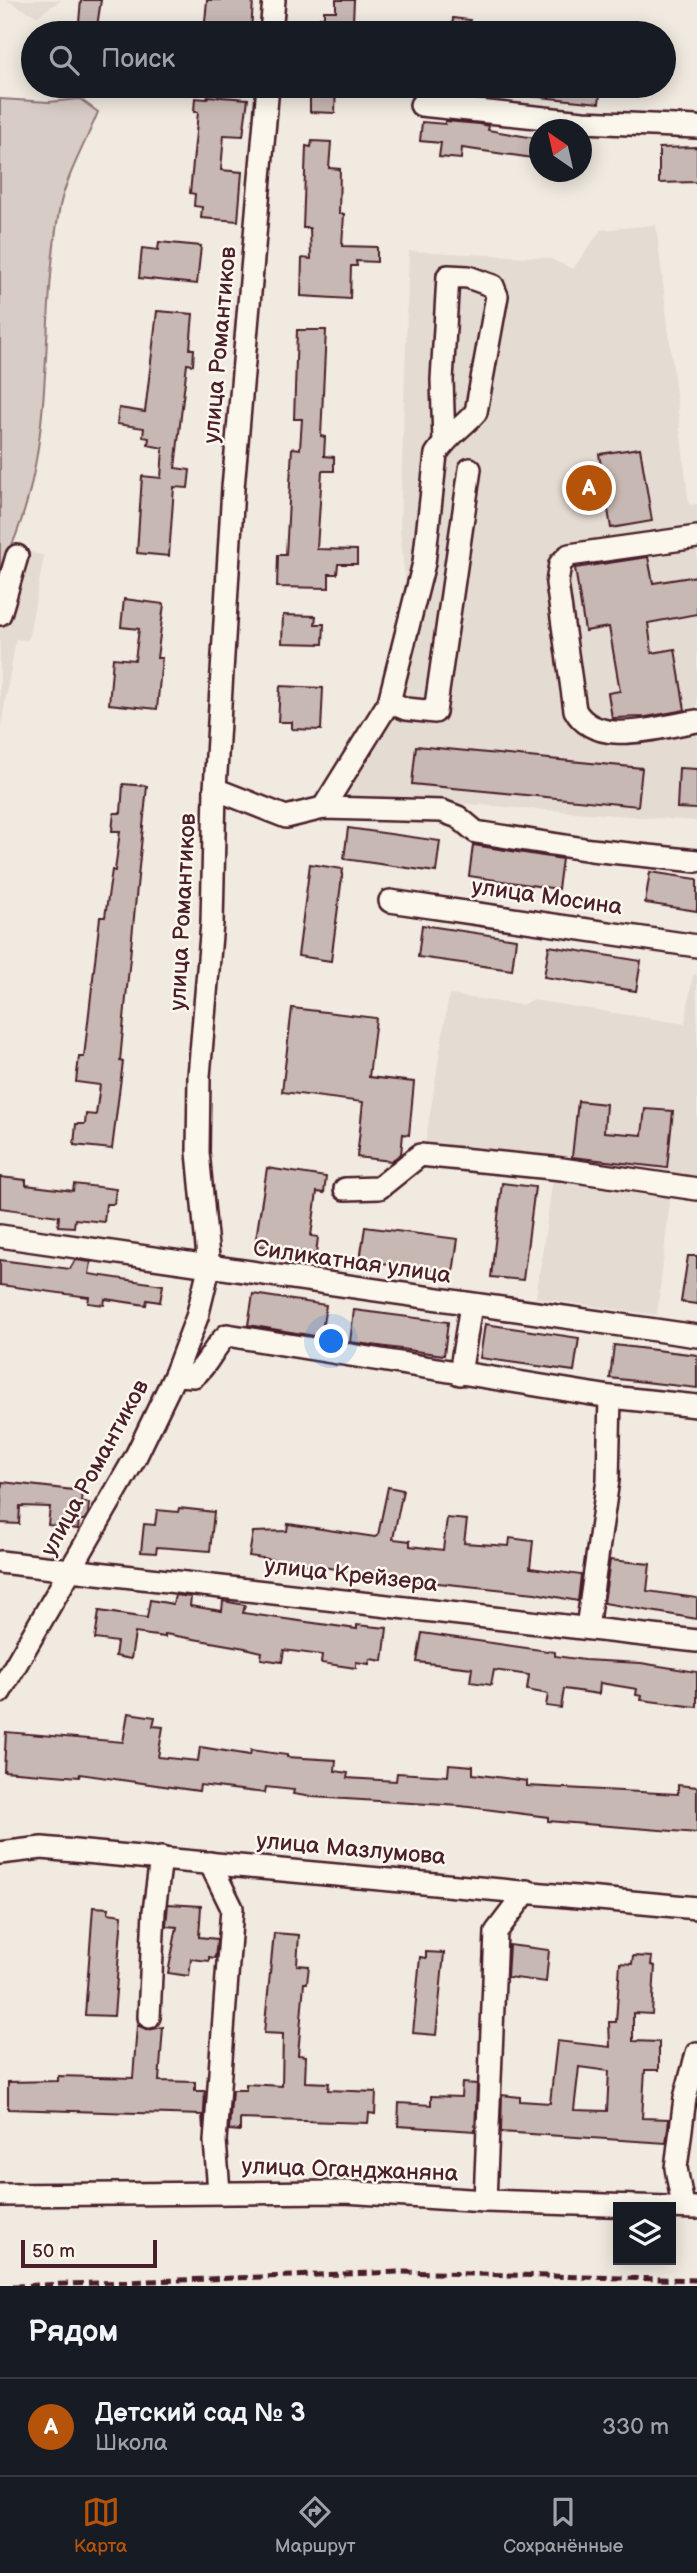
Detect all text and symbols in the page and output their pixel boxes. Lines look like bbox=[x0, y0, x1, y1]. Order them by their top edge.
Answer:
search box bbox=[21, 21, 676, 98]
icon: search bbox=[45, 41, 83, 79]
text: Поиск bbox=[101, 44, 175, 75]
north arrow bbox=[529, 119, 592, 182]
street label: улица Романтиков bbox=[197, 245, 243, 445]
pin: A bbox=[566, 462, 612, 514]
street label: улица Романтиков bbox=[164, 813, 202, 1011]
street label: улица Мосина bbox=[470, 873, 625, 921]
street label: Силикатная улица bbox=[251, 1234, 453, 1290]
your location bbox=[314, 1324, 348, 1358]
street label: улица Романтиков bbox=[35, 1375, 155, 1561]
street label: улица Крейзера bbox=[263, 1552, 439, 1598]
street label: улица Мазлумова bbox=[255, 1827, 447, 1871]
street label: улица Оганджаняна bbox=[241, 2152, 459, 2188]
map controls bbox=[613, 2202, 676, 2265]
button: layers bbox=[613, 2202, 676, 2265]
scale bar bbox=[21, 2237, 158, 2269]
text: 50 m bbox=[32, 2240, 75, 2263]
text: Рядом bbox=[28, 2314, 118, 2350]
text: Детский сад № 3 bbox=[95, 2398, 306, 2429]
text: A bbox=[44, 2413, 58, 2441]
text: 330 m bbox=[602, 2413, 669, 2441]
text: Школа bbox=[95, 2429, 168, 2457]
tab: Карта bbox=[74, 2493, 127, 2558]
tab: Маршрут bbox=[275, 2493, 356, 2558]
tab: Сохранённые bbox=[503, 2493, 623, 2558]

